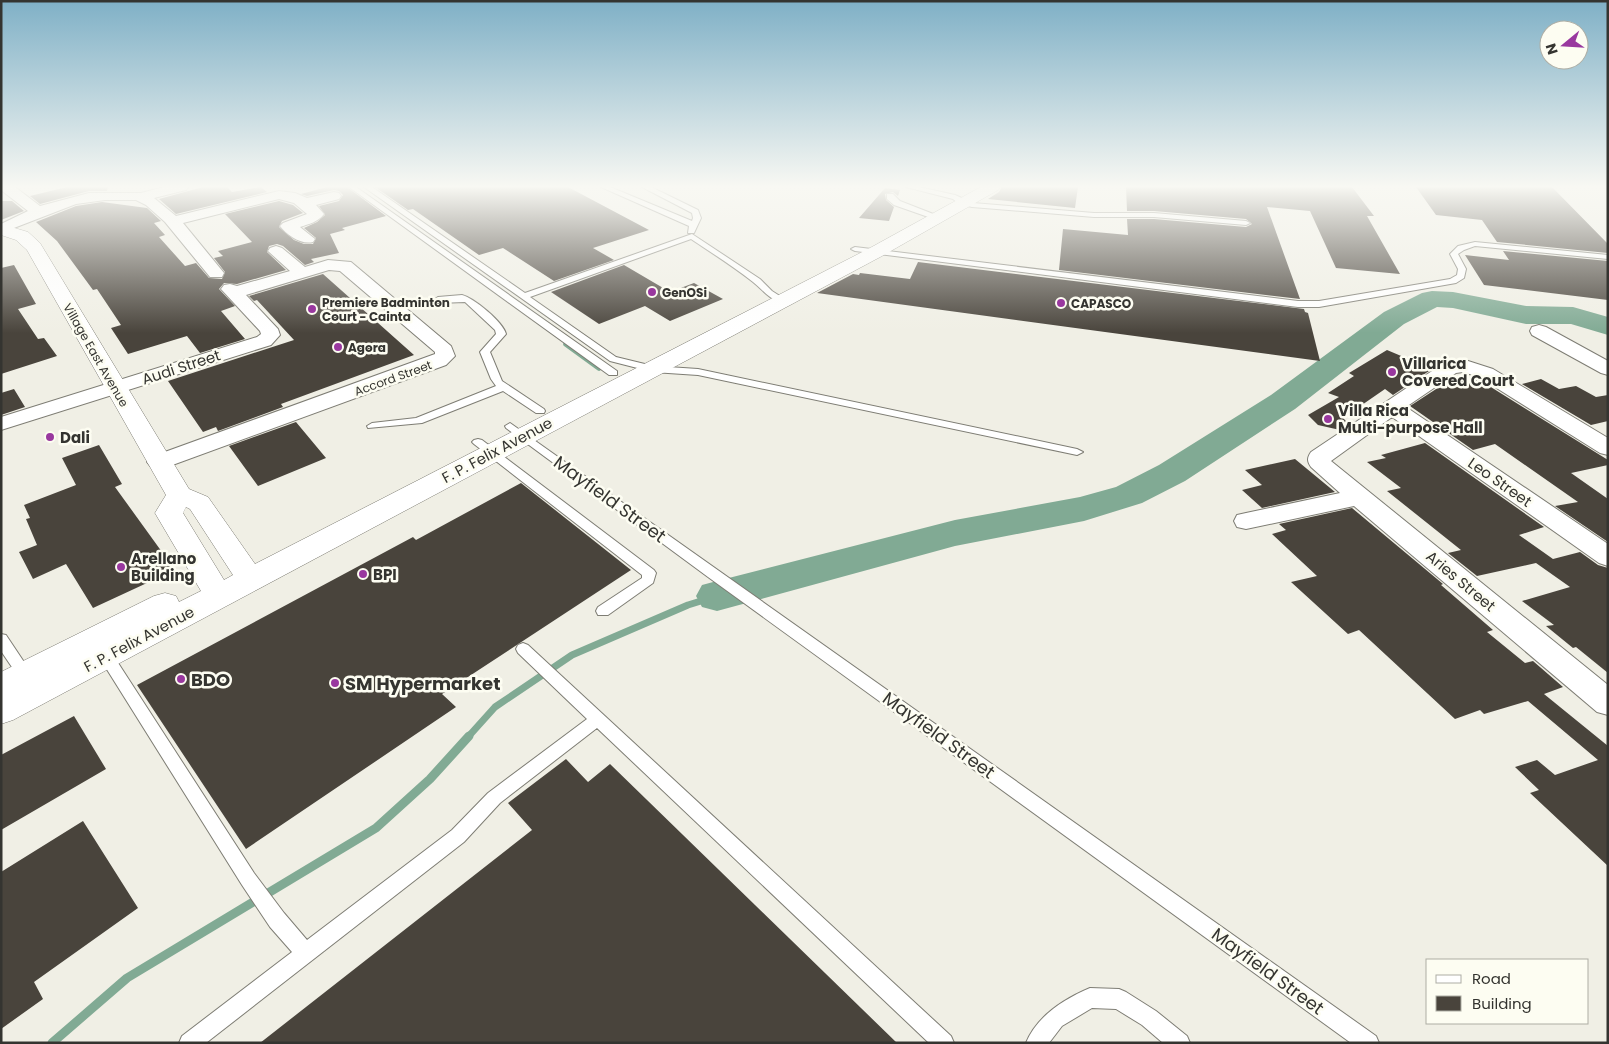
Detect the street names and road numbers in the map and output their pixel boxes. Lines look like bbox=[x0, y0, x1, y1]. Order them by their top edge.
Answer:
street label: Village East Avenue bbox=[59, 300, 133, 410]
street label: Audi Street bbox=[139, 344, 223, 390]
street label: Accord Street bbox=[352, 356, 434, 400]
street label: F. P. Felix Avenue bbox=[438, 412, 556, 488]
street label: Mayfield Street bbox=[549, 450, 671, 548]
street label: Leo Street bbox=[1464, 452, 1536, 512]
street label: Aries Street bbox=[1422, 546, 1500, 616]
street label: F. P. Felix Avenue bbox=[80, 601, 198, 677]
street label: Mayfield Street bbox=[878, 686, 1000, 784]
street label: Mayfield Street bbox=[1207, 922, 1329, 1020]

